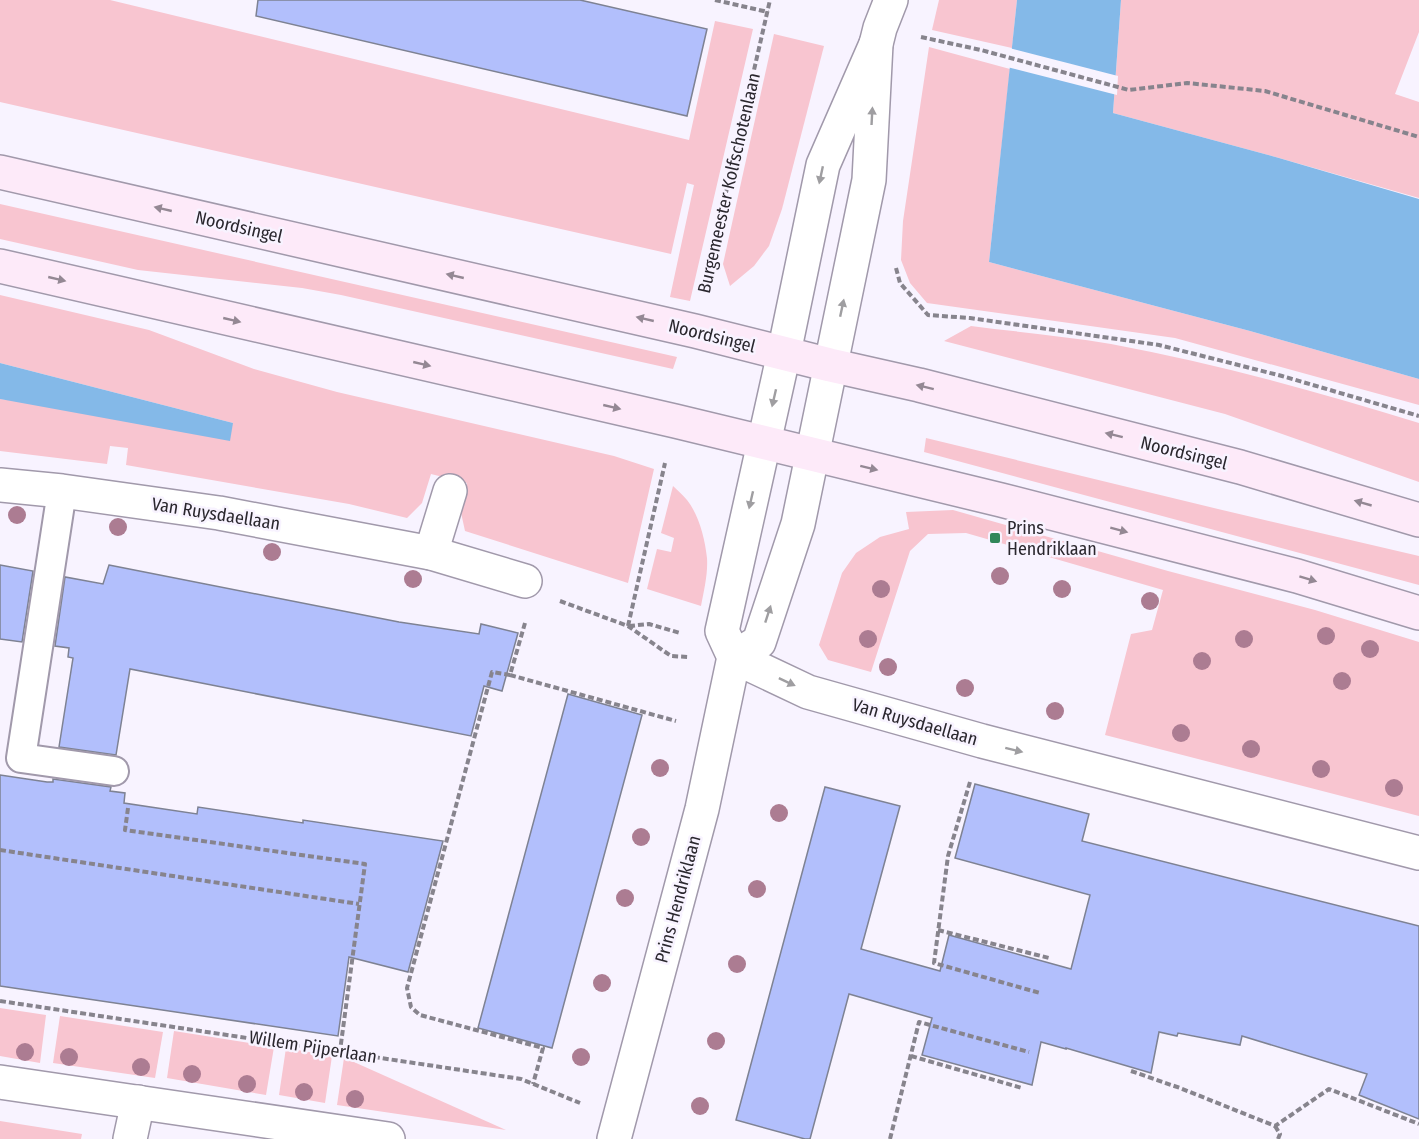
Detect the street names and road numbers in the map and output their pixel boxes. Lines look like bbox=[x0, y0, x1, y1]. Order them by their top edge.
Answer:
street label: Burgemeester Kolfschotenlaan bbox=[693, 71, 765, 295]
street label: Noordsingel bbox=[193, 206, 285, 248]
street label: Noordsingel bbox=[666, 315, 758, 357]
street label: Noordsingel bbox=[1138, 432, 1230, 474]
street label: Van Ruysdaellaan bbox=[150, 493, 282, 535]
street label: Van Ruysdaellaan bbox=[850, 694, 980, 750]
street label: Prins Hendriklaan bbox=[650, 833, 706, 965]
street label: Willem Pijperlaan bbox=[247, 1026, 379, 1068]

